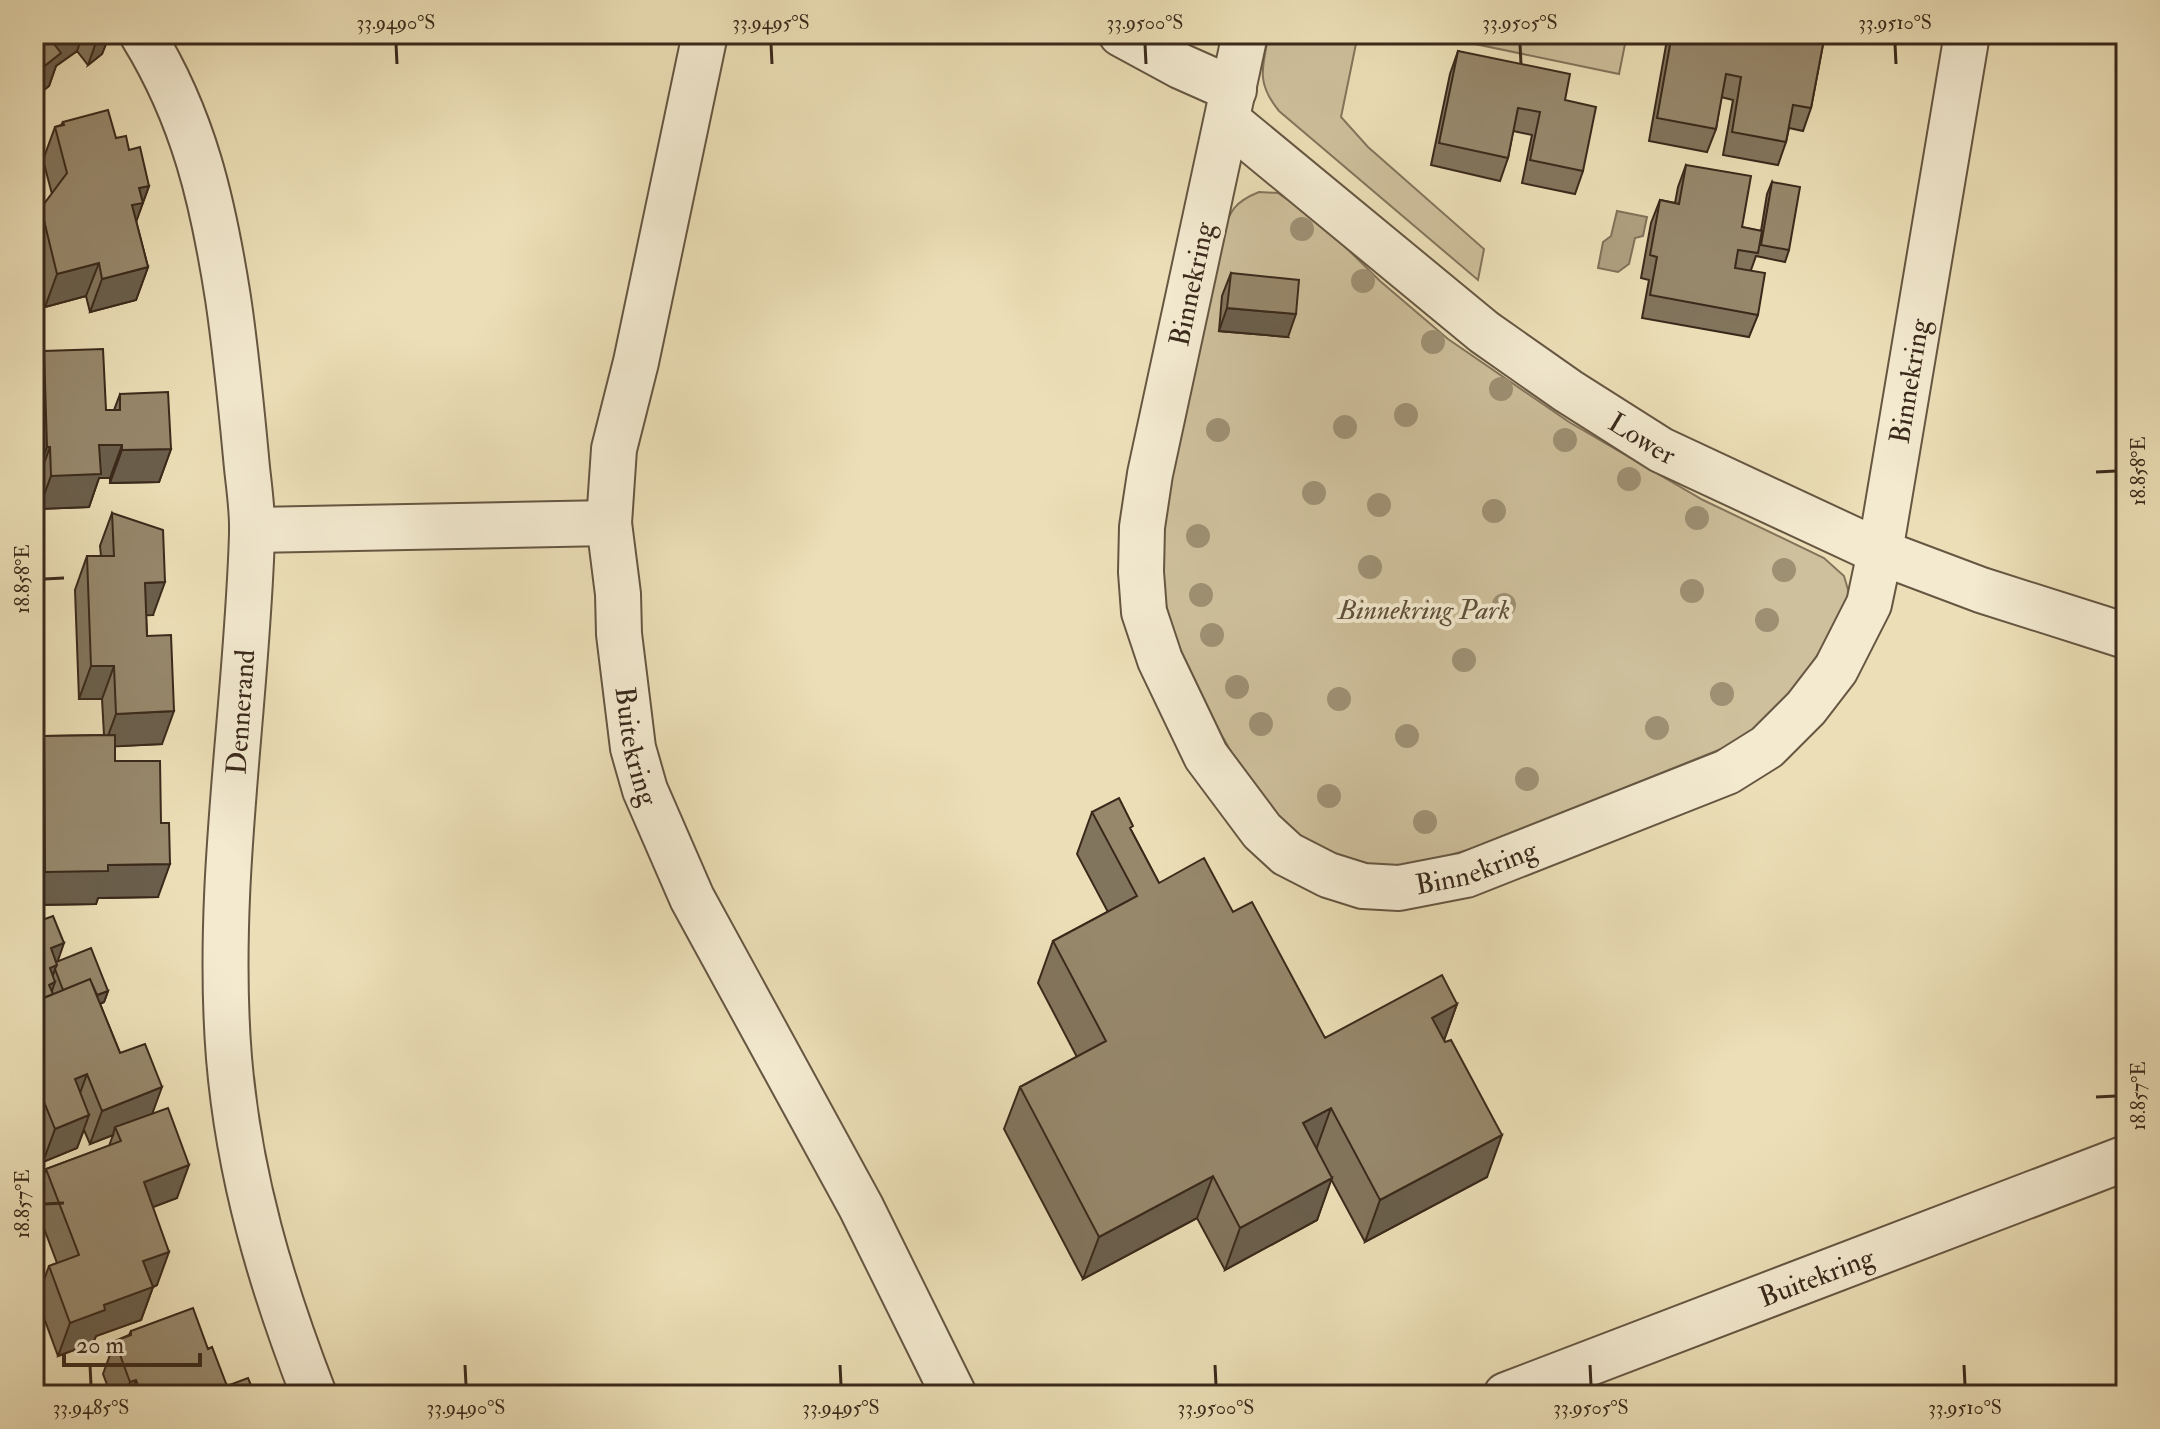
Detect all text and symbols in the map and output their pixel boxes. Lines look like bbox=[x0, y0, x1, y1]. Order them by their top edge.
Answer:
text: 33.9490°S bbox=[357, 10, 435, 35]
text: 33.9495°S bbox=[732, 10, 810, 35]
text: 33.9500°S bbox=[1107, 10, 1183, 35]
text: 33.9505°S bbox=[1482, 10, 1558, 35]
text: 33.9510°S bbox=[1858, 10, 1932, 35]
street label: Binnekring bbox=[1162, 218, 1223, 349]
street label: Binnekring bbox=[1883, 315, 1938, 446]
street label: Lower bbox=[1601, 405, 1681, 474]
text: 18.858°E bbox=[2126, 436, 2151, 506]
text: 18.858°E bbox=[10, 544, 35, 614]
park label: Binnekring Park bbox=[1336, 593, 1510, 628]
street label: Dennerand bbox=[220, 648, 263, 776]
street label: Buitekring bbox=[607, 685, 666, 812]
street label: Binnekring bbox=[1412, 832, 1543, 903]
text: 18.857°E bbox=[2126, 1061, 2151, 1131]
text: 18.857°E bbox=[10, 1169, 35, 1239]
street label: Buitekring bbox=[1754, 1240, 1880, 1316]
scale bar bbox=[64, 1317, 200, 1367]
text: 20 m bbox=[76, 1330, 125, 1361]
text: 33.9485°S bbox=[53, 1395, 129, 1420]
text: 33.9490°S bbox=[427, 1395, 505, 1420]
text: 33.9495°S bbox=[802, 1395, 880, 1420]
text: 33.9500°S bbox=[1178, 1395, 1254, 1420]
text: 33.9505°S bbox=[1553, 1395, 1629, 1420]
text: 33.9510°S bbox=[1928, 1395, 2002, 1420]

